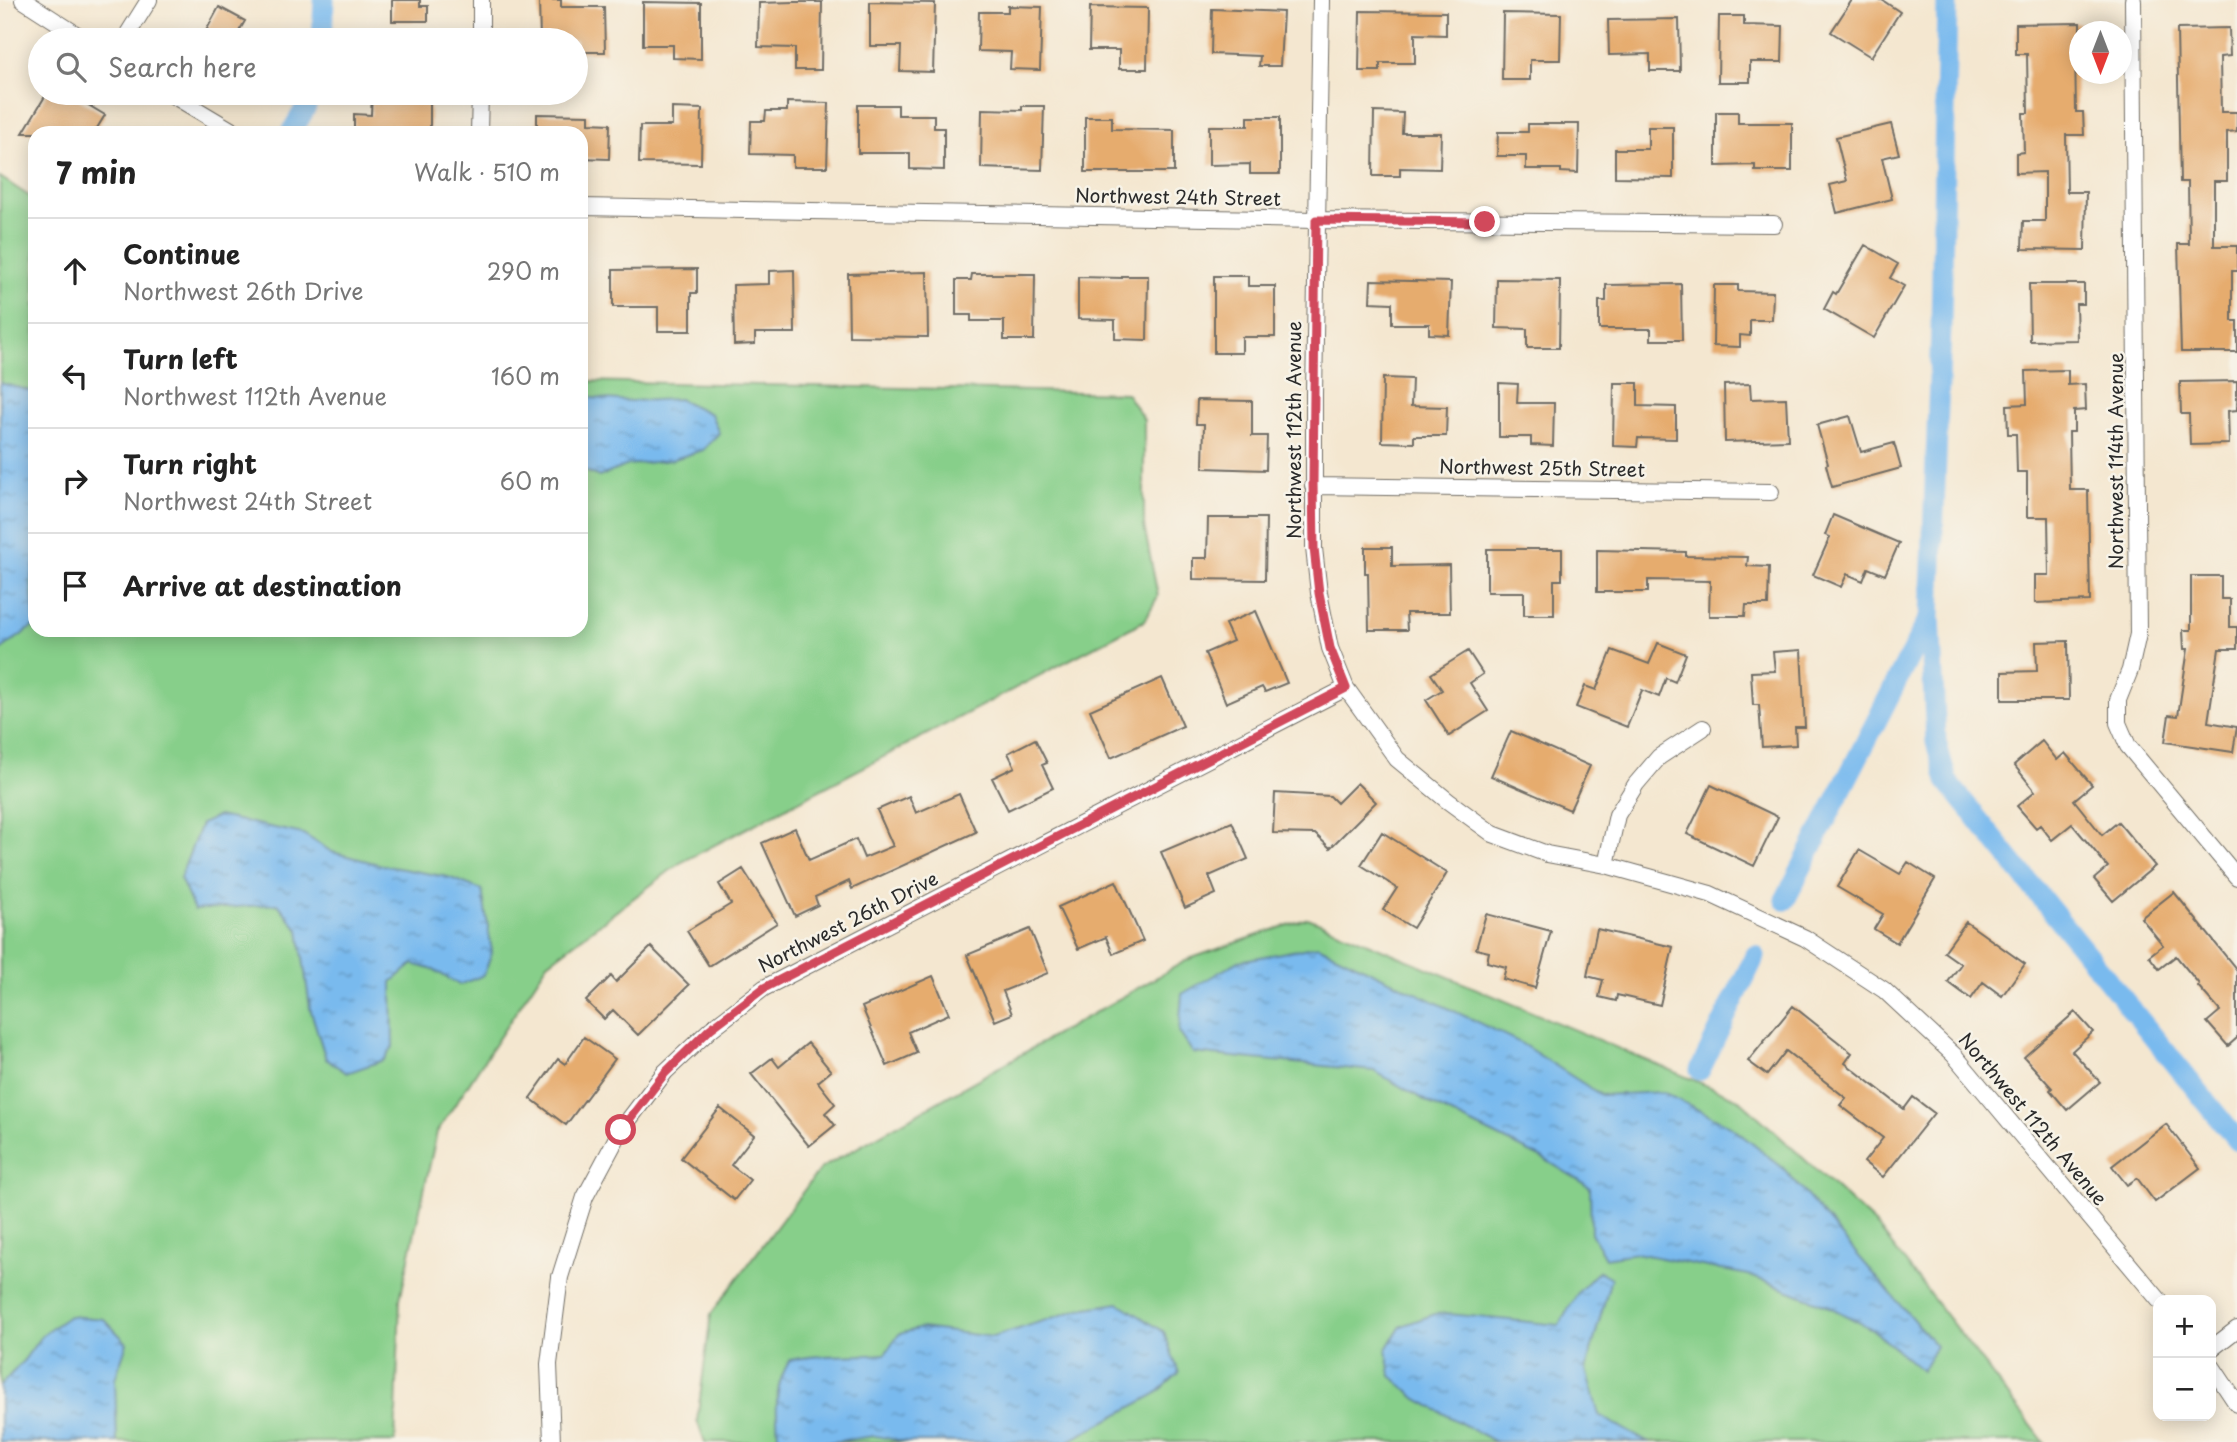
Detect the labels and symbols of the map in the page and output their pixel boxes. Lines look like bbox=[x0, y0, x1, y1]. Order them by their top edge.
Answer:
north arrow bbox=[2069, 21, 2132, 84]
street label: Northwest 24th Street bbox=[1075, 180, 1281, 212]
route end bbox=[1469, 206, 1500, 237]
street label: Northwest 112th Avenue bbox=[1279, 321, 1307, 539]
street label: Northwest 114th Avenue bbox=[2101, 353, 2129, 569]
street label: Northwest 25th Street bbox=[1439, 451, 1646, 483]
street label: Northwest 26th Drive bbox=[753, 864, 942, 979]
street label: Northwest 112th Avenue bbox=[1953, 1026, 2115, 1211]
route start bbox=[605, 1114, 636, 1145]

